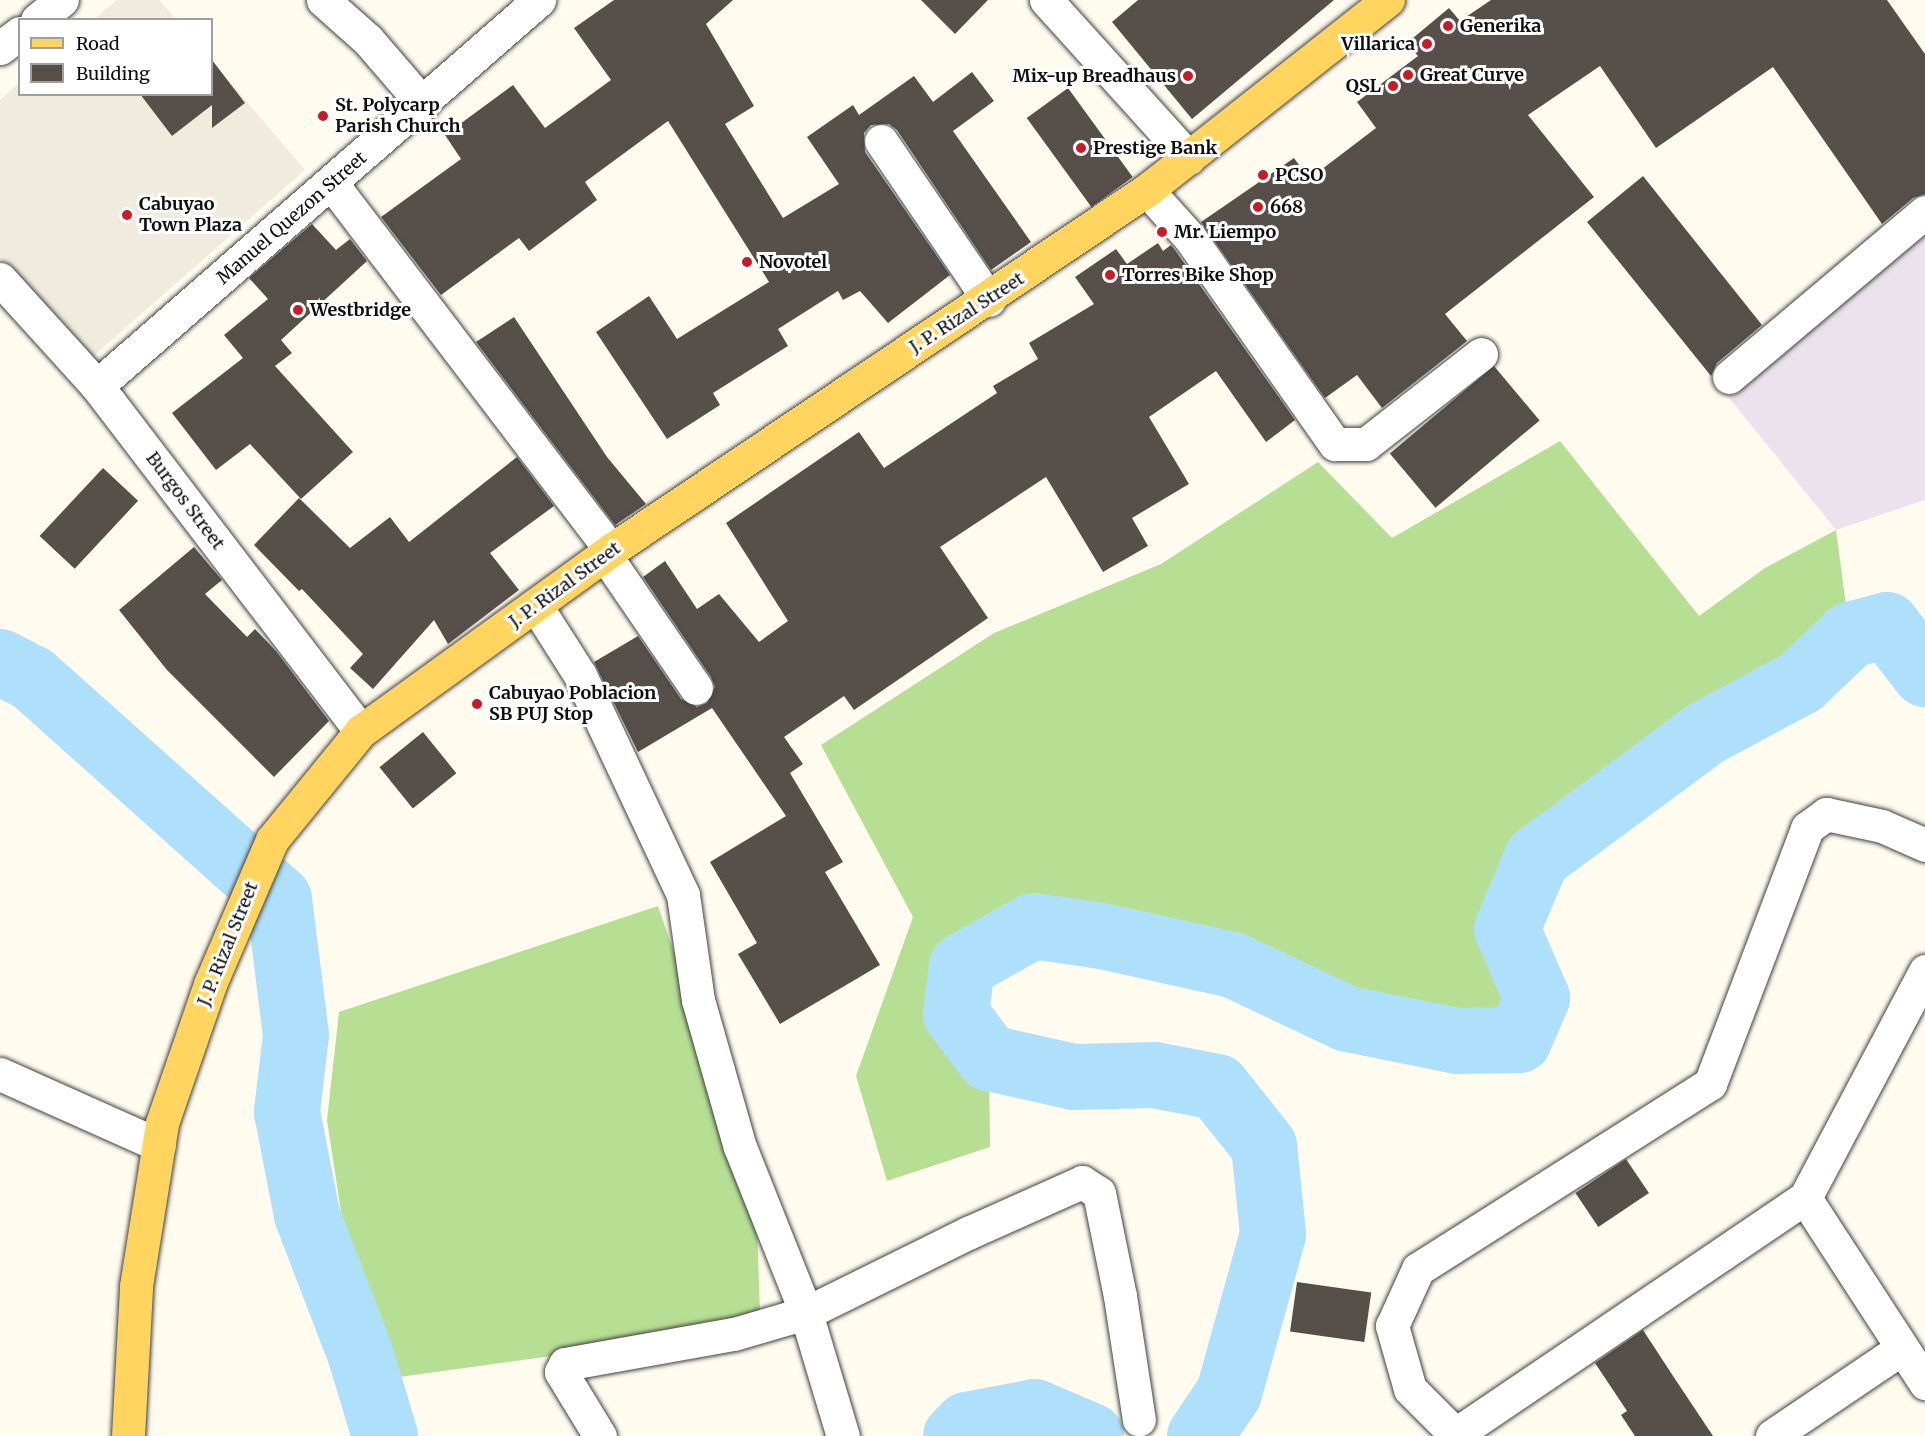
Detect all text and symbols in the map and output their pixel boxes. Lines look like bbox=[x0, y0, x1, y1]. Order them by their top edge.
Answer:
place label: Generika bbox=[1460, 15, 1541, 37]
legend bbox=[18, 18, 213, 96]
marker: Generika bbox=[1441, 19, 1455, 33]
text: Road bbox=[76, 32, 120, 55]
place label: Villarica bbox=[1341, 33, 1415, 55]
marker: Villarica bbox=[1420, 37, 1434, 51]
text: Building bbox=[76, 62, 150, 85]
place label: Great Curve bbox=[1420, 64, 1524, 86]
place label: Mix-up Breadhaus bbox=[1012, 65, 1176, 87]
marker: Great Curve bbox=[1401, 68, 1415, 82]
marker: Mix-up Breadhaus bbox=[1181, 69, 1195, 83]
place label: QSL bbox=[1346, 75, 1381, 97]
marker: QSL bbox=[1386, 79, 1400, 93]
place label: St. Polycarp Parish Church bbox=[335, 95, 461, 138]
marker: St. Polycarp Parish Church bbox=[316, 109, 330, 123]
place label: Prestige Bank bbox=[1093, 137, 1217, 159]
marker: Prestige Bank bbox=[1074, 141, 1088, 155]
street label: Manuel Quezon Street bbox=[213, 147, 371, 289]
place label: PCSO bbox=[1275, 164, 1323, 186]
marker: PCSO bbox=[1256, 168, 1270, 182]
place label: Cabuyao Town Plaza bbox=[139, 194, 242, 236]
place label: 668 bbox=[1270, 196, 1303, 218]
marker: 668 bbox=[1251, 200, 1265, 214]
marker: Cabuyao Town Plaza bbox=[120, 208, 134, 222]
place label: Mr. Liempo bbox=[1174, 221, 1276, 243]
marker: Mr. Liempo bbox=[1155, 225, 1169, 239]
place label: Novotel bbox=[759, 251, 827, 273]
marker: Novotel bbox=[740, 255, 754, 269]
place label: Torres Bike Shop bbox=[1122, 264, 1274, 286]
street label: J. P. Rizal Street bbox=[906, 268, 1028, 358]
marker: Torres Bike Shop bbox=[1103, 268, 1117, 282]
place label: Westbridge bbox=[310, 299, 411, 321]
marker: Westbridge bbox=[291, 303, 305, 317]
street label: Burgos Street bbox=[141, 448, 229, 554]
street label: J. P. Rizal Street bbox=[505, 537, 625, 633]
place label: Cabuyao Poblacion SB PUJ Stop bbox=[489, 683, 656, 726]
marker: Cabuyao Poblacion SB PUJ Stop bbox=[470, 697, 484, 711]
street label: J. P. Rizal Street bbox=[193, 879, 263, 1009]

